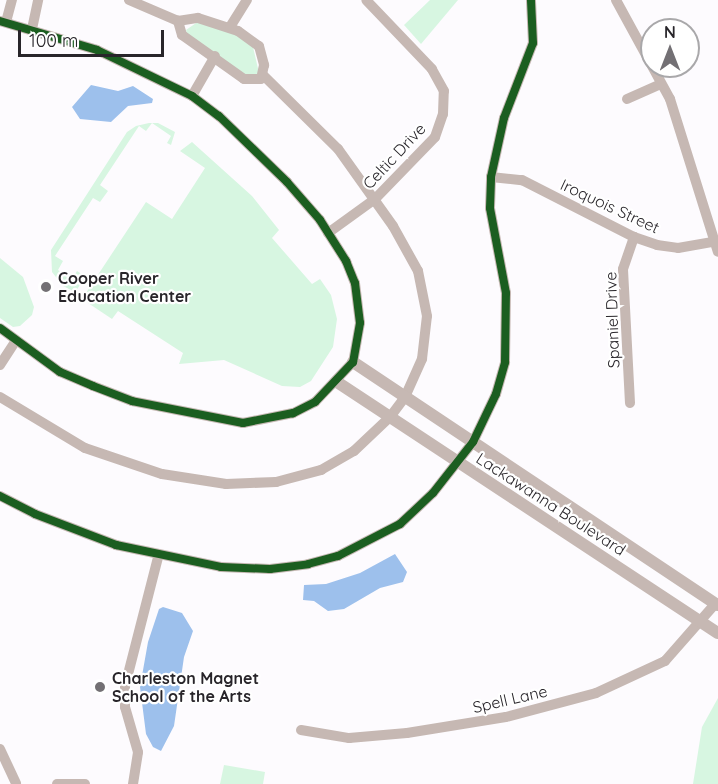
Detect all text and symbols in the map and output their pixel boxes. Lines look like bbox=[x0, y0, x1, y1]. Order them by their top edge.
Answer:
scale bar bbox=[21, 18, 166, 56]
north arrow bbox=[640, 18, 700, 78]
text: N bbox=[664, 22, 676, 42]
text: 100 m bbox=[29, 29, 78, 52]
street label: Celtic Drive bbox=[359, 119, 429, 193]
street label: Iroquois Street bbox=[557, 175, 663, 237]
place label: Cooper River Education Center bbox=[58, 268, 191, 306]
street label: Spaniel Drive bbox=[601, 271, 623, 369]
marker: Cooper River Education Center bbox=[39, 280, 53, 294]
street label: Lackawanna Boulevard bbox=[473, 449, 629, 559]
place label: Charleston Magnet School of the Arts bbox=[112, 668, 259, 706]
marker: Charleston Magnet School of the Arts bbox=[93, 680, 107, 694]
street label: Spell Lane bbox=[471, 681, 549, 717]

